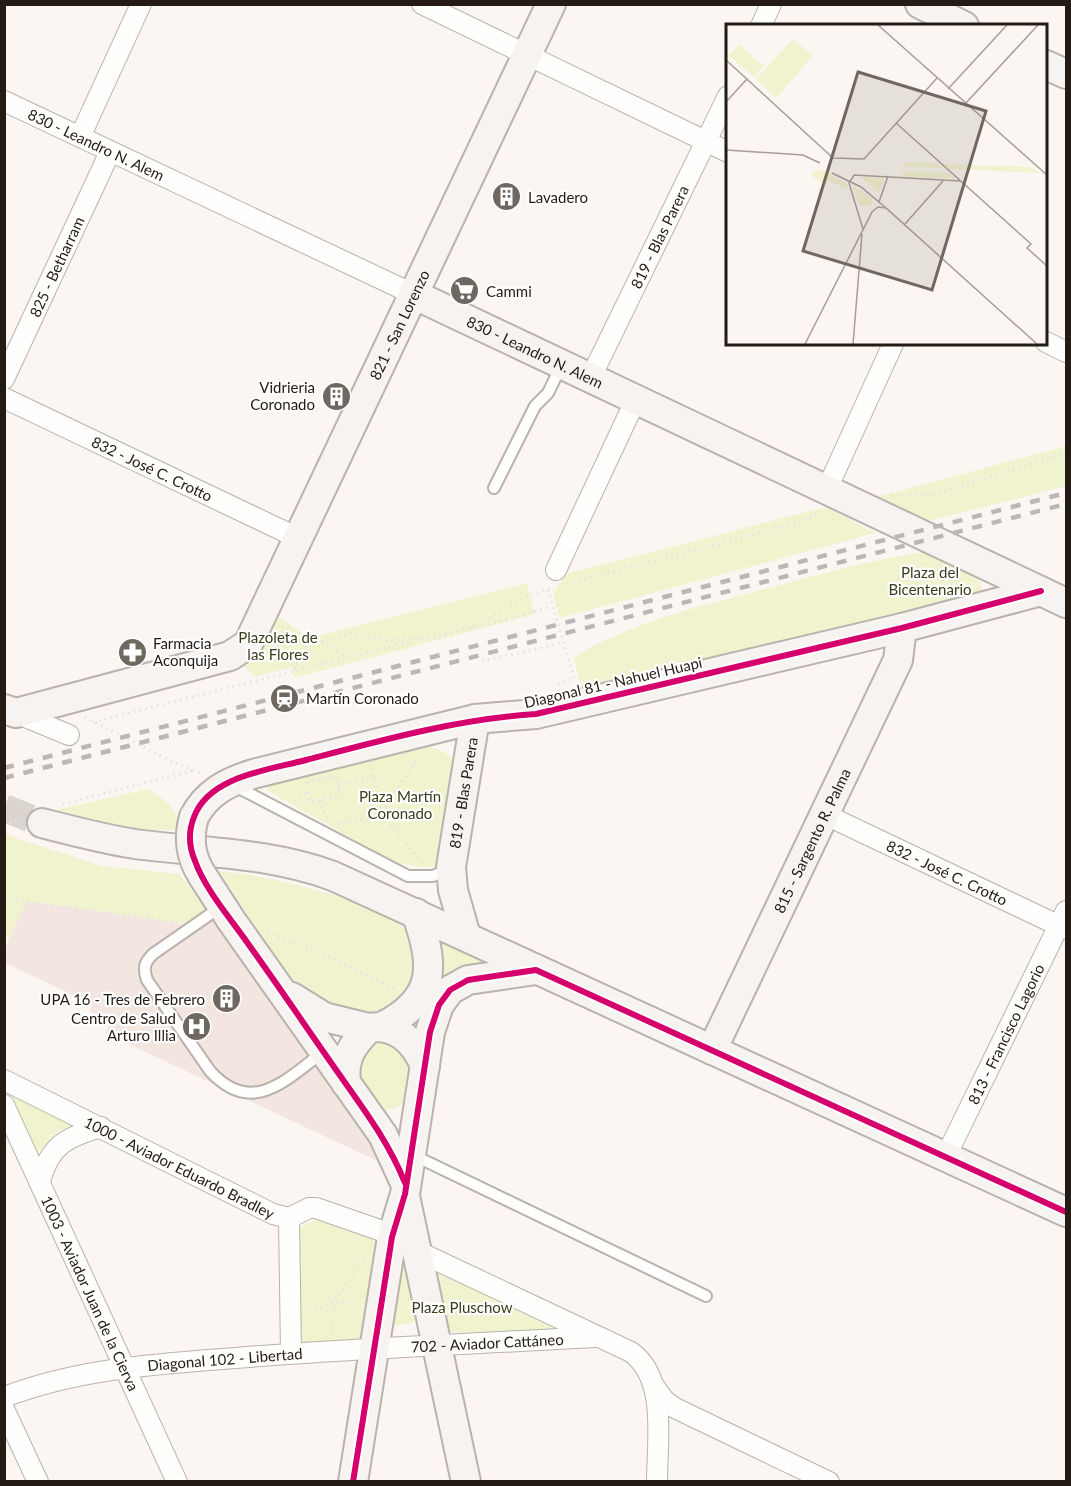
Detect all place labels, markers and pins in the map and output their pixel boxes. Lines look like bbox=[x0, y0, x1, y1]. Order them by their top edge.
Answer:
building icon: Lavadero bbox=[491, 181, 523, 213]
place label: Lavadero bbox=[528, 188, 588, 206]
supermarket icon: Cammi bbox=[449, 275, 481, 307]
place label: Cammi bbox=[486, 282, 532, 300]
place label: Vidrieria Coronado bbox=[250, 378, 315, 413]
building icon: Vidrieria Coronado bbox=[320, 380, 352, 412]
place label: Farmacia Aconquija bbox=[153, 634, 218, 669]
pharmacy icon: Farmacia Aconquija bbox=[116, 636, 148, 668]
station icon: Martín Coronado bbox=[269, 682, 301, 714]
place label: Martín Coronado bbox=[306, 689, 419, 707]
building icon: UPA 16 - Tres de Febrero bbox=[210, 983, 242, 1015]
place label: UPA 16 - Tres de Febrero bbox=[40, 990, 205, 1008]
place label: Centro de Salud Arturo Illia bbox=[71, 1009, 176, 1044]
hospital icon: Centro de Salud Arturo Illia bbox=[181, 1011, 213, 1043]

